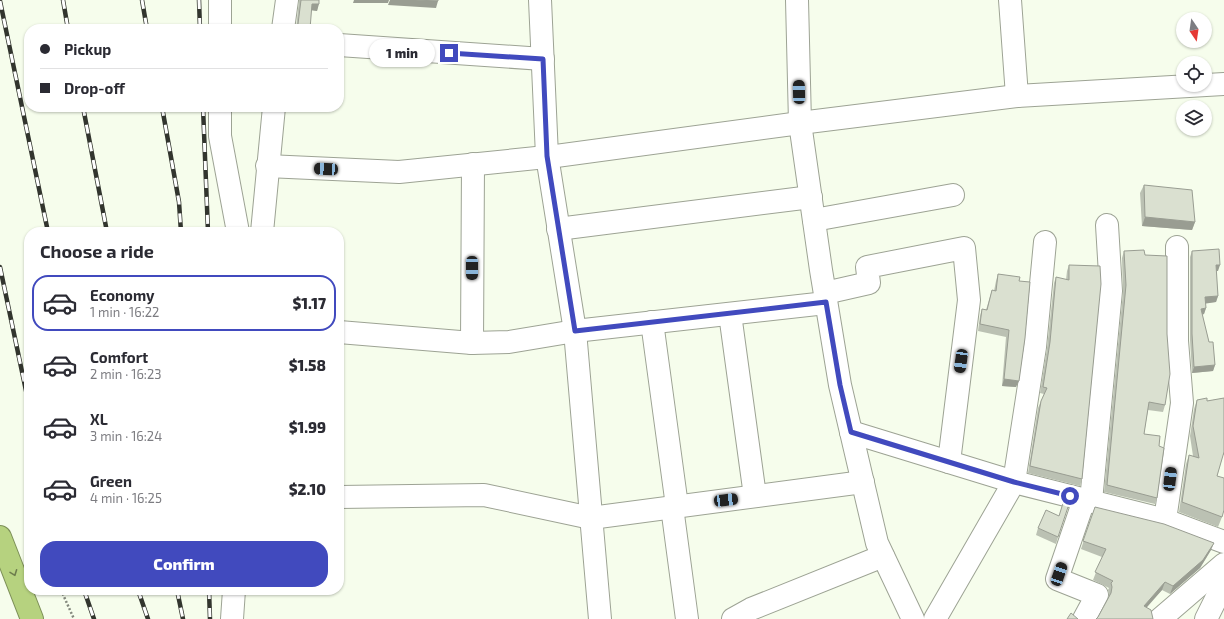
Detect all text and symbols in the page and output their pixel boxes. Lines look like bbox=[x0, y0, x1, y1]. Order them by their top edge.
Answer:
north arrow bbox=[1176, 12, 1212, 48]
map controls bbox=[1176, 12, 1212, 136]
callout: 1 min bbox=[369, 39, 435, 67]
text: Pickup bbox=[64, 40, 111, 58]
route end bbox=[440, 44, 458, 62]
text: 1 min bbox=[386, 45, 418, 61]
button: locate bbox=[1176, 56, 1212, 92]
text: Drop-off bbox=[64, 79, 125, 97]
car bbox=[793, 80, 805, 104]
button: layers bbox=[1176, 100, 1212, 136]
car bbox=[314, 162, 338, 176]
text: Choose a ride bbox=[40, 240, 154, 262]
car bbox=[466, 256, 478, 280]
icon: car bbox=[42, 285, 78, 321]
text: Economy bbox=[90, 286, 155, 304]
text: $1.17 bbox=[292, 294, 326, 312]
text: 1 min · 16:22 bbox=[90, 304, 159, 320]
icon: car bbox=[42, 347, 78, 383]
text: Comfort bbox=[90, 348, 148, 366]
car bbox=[953, 348, 969, 374]
text: $1.58 bbox=[289, 356, 326, 374]
text: 2 min · 16:23 bbox=[90, 366, 161, 382]
icon: car bbox=[42, 409, 78, 445]
text: XL bbox=[90, 410, 108, 428]
text: $1.99 bbox=[289, 418, 326, 436]
text: 3 min · 16:24 bbox=[90, 428, 162, 444]
car bbox=[1163, 466, 1177, 492]
icon: car bbox=[42, 471, 78, 507]
text: Green bbox=[90, 472, 132, 490]
text: $2.10 bbox=[289, 480, 326, 498]
route start bbox=[1061, 487, 1079, 505]
text: 4 min · 16:25 bbox=[90, 490, 162, 506]
car bbox=[713, 493, 739, 507]
button: Confirm bbox=[40, 541, 328, 587]
car bbox=[1049, 561, 1069, 587]
one-way arrow bbox=[9, 570, 17, 577]

